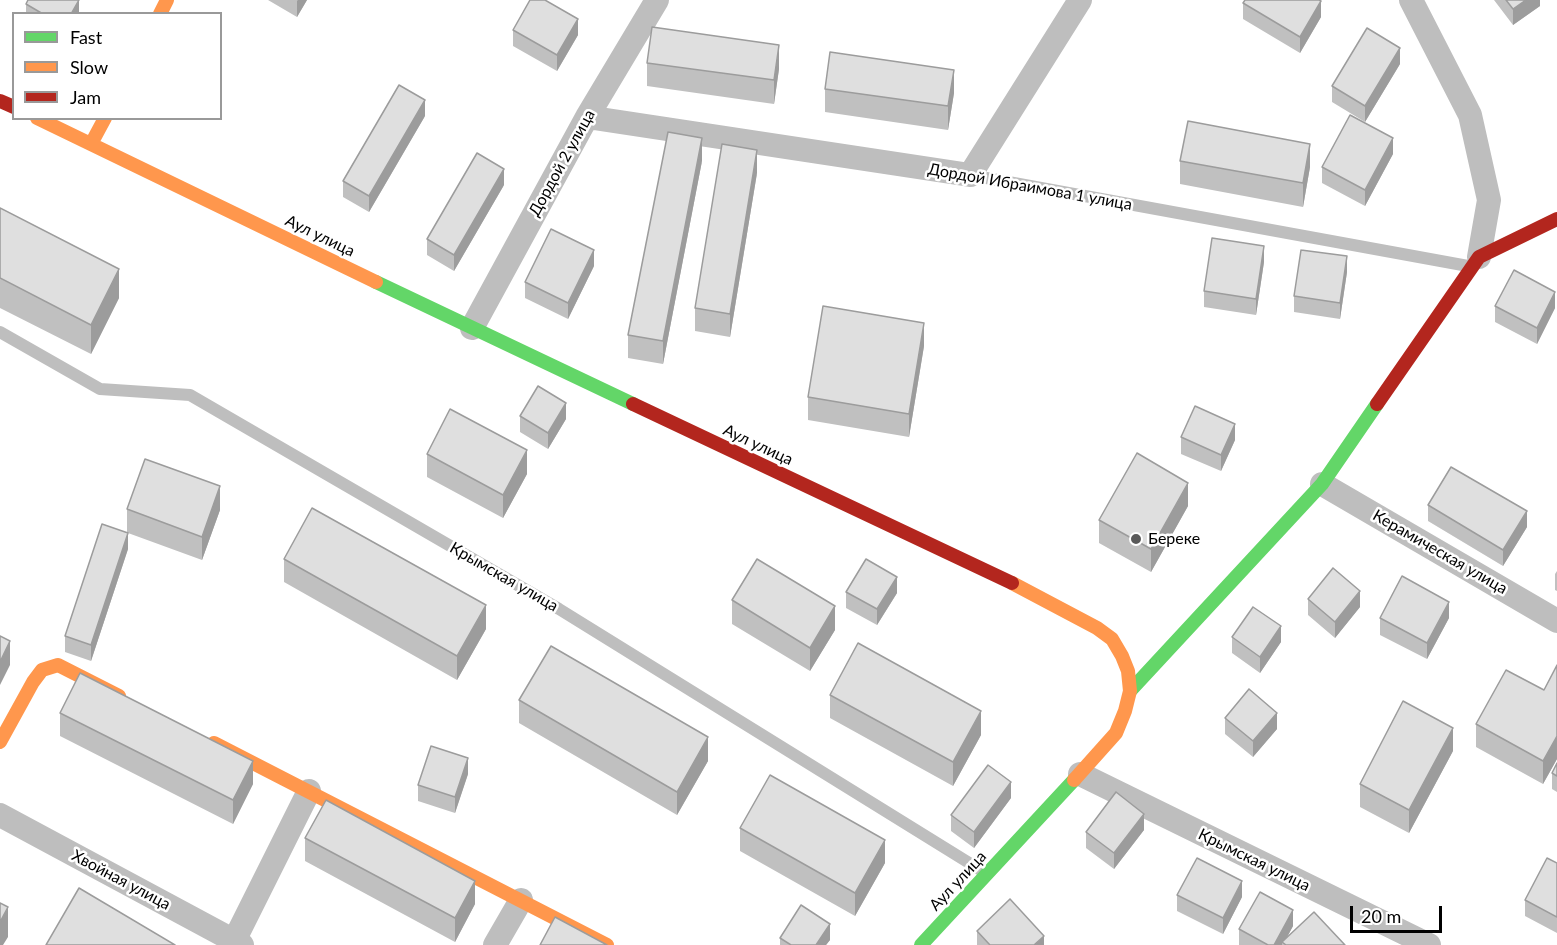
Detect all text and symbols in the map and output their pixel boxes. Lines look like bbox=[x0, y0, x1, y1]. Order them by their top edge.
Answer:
legend bbox=[12, 12, 222, 120]
text: Fast bbox=[70, 26, 102, 48]
text: Slow bbox=[70, 56, 108, 78]
text: Jam bbox=[70, 86, 101, 108]
street label: Дордой 2 улица bbox=[525, 106, 599, 220]
street label: Дордой Ибраимова 1 улица bbox=[926, 160, 1134, 214]
street label: Аул улица bbox=[282, 211, 358, 261]
street label: Аул улица bbox=[720, 420, 796, 470]
street label: Керамическая улица bbox=[1369, 506, 1511, 598]
place label: Береке bbox=[1148, 529, 1200, 549]
marker: Береке bbox=[1129, 532, 1143, 546]
street label: Крымская улица bbox=[446, 538, 562, 616]
street label: Крымская улица bbox=[1195, 825, 1313, 895]
street label: Хвойная улица bbox=[68, 846, 174, 914]
street label: Аул улица bbox=[925, 847, 991, 915]
scale bar bbox=[1353, 894, 1444, 932]
text: 20 m bbox=[1361, 905, 1401, 927]

